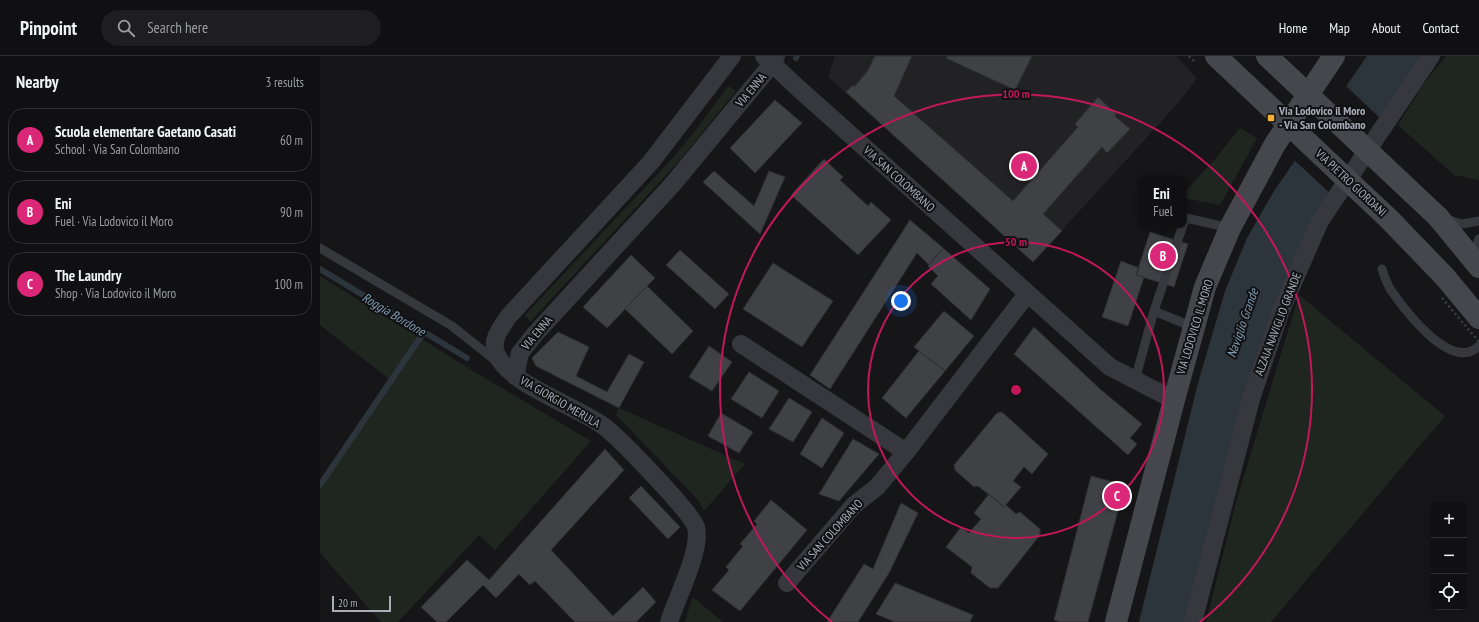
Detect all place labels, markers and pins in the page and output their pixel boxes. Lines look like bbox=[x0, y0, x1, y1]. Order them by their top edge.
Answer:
place label: Via Lodovico il Moro - Via San Colombano bbox=[1278, 103, 1366, 132]
marker: Via Lodovico il Moro - Via San Colombano bbox=[1266, 113, 1276, 123]
pin: A bbox=[1011, 151, 1037, 181]
pin: B bbox=[1150, 241, 1176, 271]
centre of rings bbox=[1009, 383, 1023, 397]
pin: C bbox=[1104, 481, 1130, 511]

